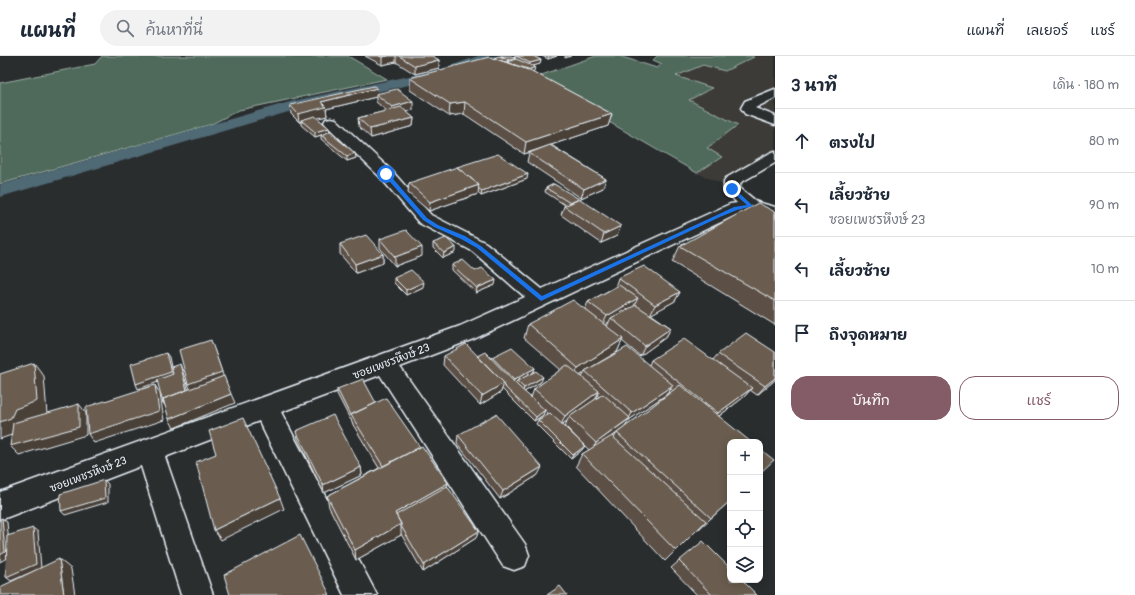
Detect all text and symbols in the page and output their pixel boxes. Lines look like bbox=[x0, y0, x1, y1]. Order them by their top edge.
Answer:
search box bbox=[100, 10, 380, 46]
icon: search bbox=[114, 17, 136, 39]
text: แผนที่ bbox=[20, 19, 76, 43]
text: ค้นหาที่นี่ bbox=[146, 21, 203, 40]
text: แผนที่ bbox=[966, 22, 1004, 39]
text: เลเยอร์ bbox=[1026, 22, 1068, 39]
text: แชร์ bbox=[1090, 22, 1115, 39]
text: 3 นาที bbox=[791, 75, 837, 96]
text: เดิน · 180 m bbox=[1053, 77, 1119, 93]
icon: ahead bbox=[791, 130, 813, 152]
text: 80 m bbox=[1089, 133, 1119, 149]
text: ตรงไป bbox=[829, 134, 875, 153]
route start bbox=[377, 165, 395, 183]
route end bbox=[723, 180, 741, 198]
text: เลี้ยวซ้าย bbox=[829, 186, 890, 205]
icon: left bbox=[791, 194, 813, 216]
text: 90 m bbox=[1089, 197, 1119, 213]
text: ซอยเพชรหึงษ์ 23 bbox=[829, 212, 925, 228]
icon: left bbox=[791, 258, 813, 280]
text: 10 m bbox=[1091, 261, 1119, 277]
text: เลี้ยวซ้าย bbox=[829, 262, 890, 281]
icon: arrive bbox=[791, 322, 813, 344]
text: ถึงจุดหมาย bbox=[829, 326, 907, 345]
street label: ซอยเพชรหึงษ์ 23 bbox=[350, 339, 432, 382]
button: บันทึก bbox=[791, 376, 951, 420]
button: แชร์ bbox=[959, 376, 1119, 420]
map controls bbox=[727, 439, 763, 583]
button: + bbox=[727, 439, 763, 475]
street label: ซอยเพชรหึงษ์ 23 bbox=[47, 452, 129, 495]
button: − bbox=[727, 475, 763, 511]
button: locate bbox=[727, 511, 763, 547]
button: layers bbox=[727, 547, 763, 583]

